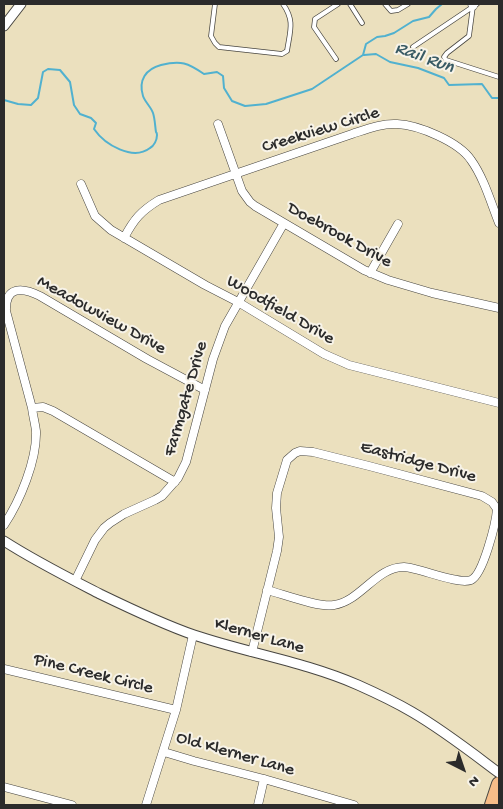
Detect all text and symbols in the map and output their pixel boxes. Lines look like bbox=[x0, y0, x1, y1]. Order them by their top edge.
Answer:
water label: Rail Run bbox=[391, 38, 457, 80]
street label: Creekview Circle bbox=[260, 103, 382, 159]
street label: Doebrook Drive bbox=[283, 198, 395, 274]
street label: Woodfield Drive bbox=[222, 271, 338, 351]
street label: Meadowview Drive bbox=[33, 272, 169, 360]
street label: Farmgate Drive bbox=[160, 339, 214, 459]
street label: Eastridge Drive bbox=[358, 437, 478, 489]
street label: Klerner Lane bbox=[212, 614, 306, 660]
street label: Pine Creek Circle bbox=[31, 650, 155, 700]
street label: Old Klerner Lane bbox=[173, 728, 297, 782]
north arrow bbox=[438, 744, 488, 794]
text: N bbox=[464, 771, 482, 790]

